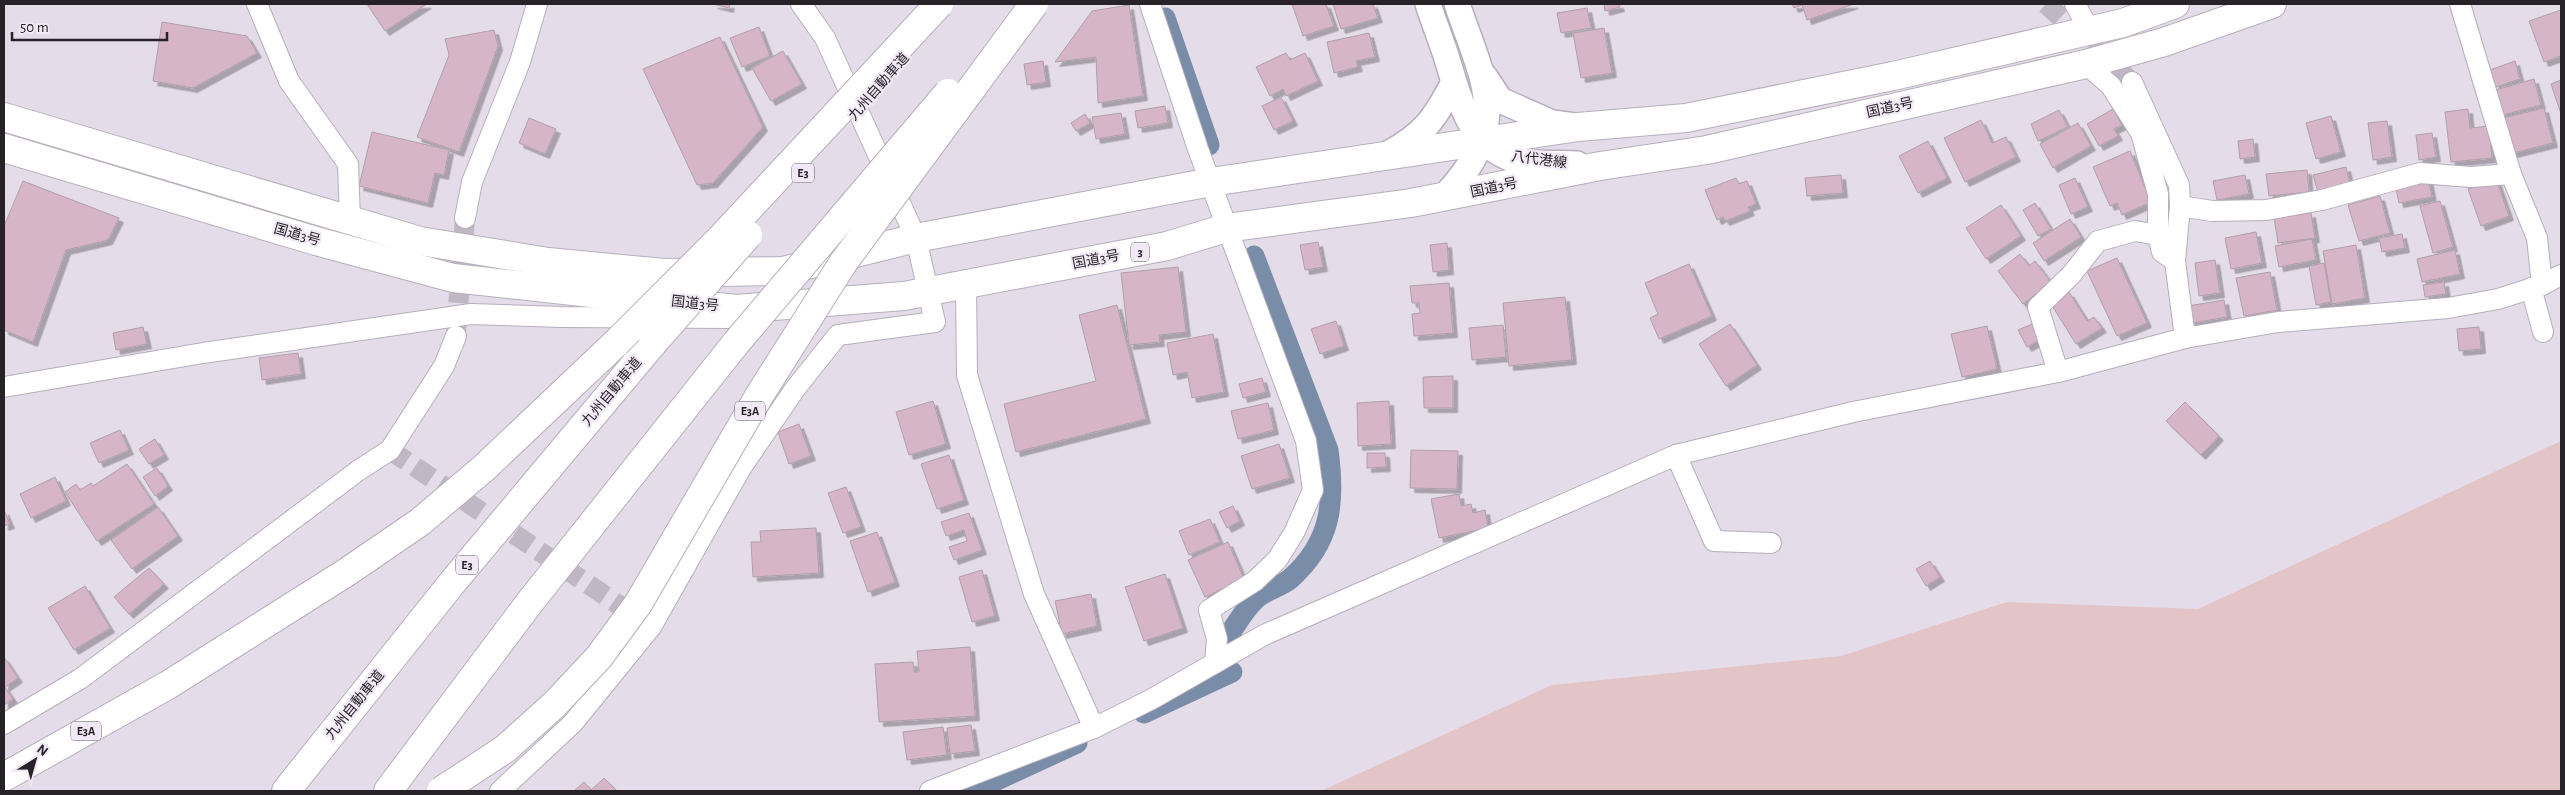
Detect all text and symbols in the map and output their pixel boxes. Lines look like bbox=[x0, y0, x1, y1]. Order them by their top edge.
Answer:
scale bar bbox=[12, 10, 168, 42]
text: 50 m bbox=[20, 20, 49, 35]
street label: 九州自動車道 bbox=[845, 49, 912, 123]
street label: 国道3号 bbox=[1865, 95, 1915, 120]
street label: 八代港線 bbox=[1510, 148, 1568, 170]
road number: E3 bbox=[792, 164, 814, 182]
street label: 国道3号 bbox=[1469, 175, 1519, 200]
street label: 国道3号 bbox=[272, 221, 322, 248]
road number: 3 bbox=[1131, 242, 1149, 262]
street label: 国道3号 bbox=[1071, 248, 1121, 271]
street label: 国道3号 bbox=[671, 294, 720, 313]
street label: 九州自動車道 bbox=[578, 354, 644, 429]
road number: E3A bbox=[735, 402, 765, 421]
road number: E3 bbox=[456, 556, 478, 574]
street label: 九州自動車道 bbox=[322, 667, 387, 742]
road number: E3A bbox=[71, 721, 101, 740]
north arrow bbox=[10, 735, 60, 785]
text: N bbox=[34, 742, 50, 759]

